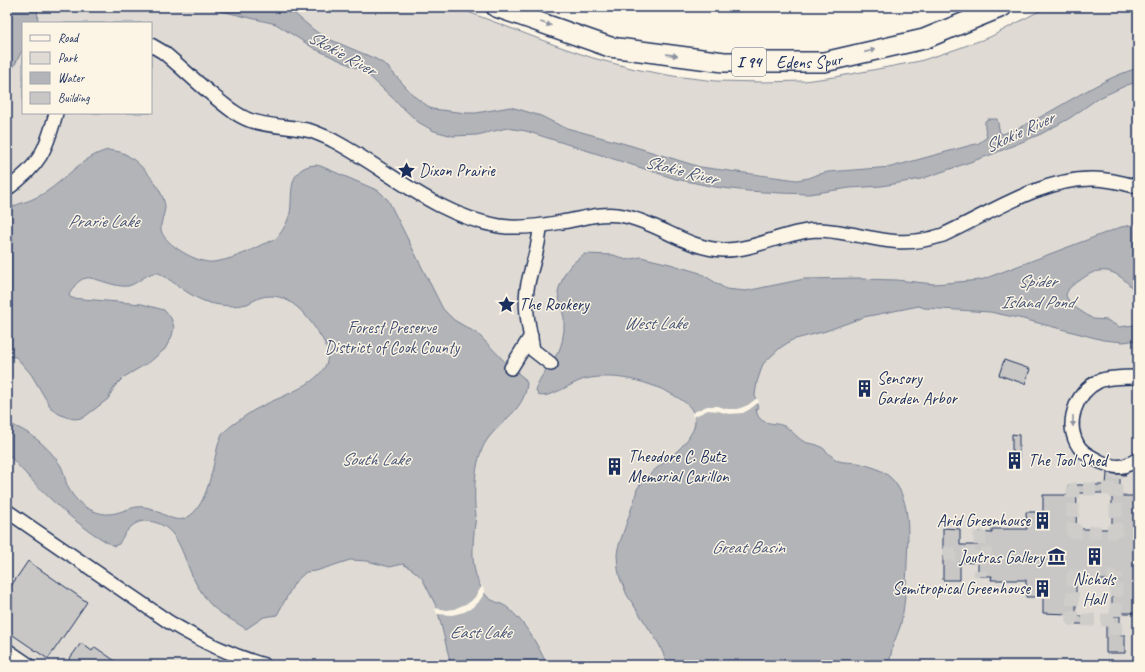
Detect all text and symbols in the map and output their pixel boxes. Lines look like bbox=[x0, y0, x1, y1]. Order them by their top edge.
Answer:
legend bbox=[22, 22, 152, 114]
one-way arrow bbox=[540, 22, 552, 28]
water label: Skokie River bbox=[305, 26, 383, 82]
text: Road bbox=[58, 30, 80, 46]
street label: Edens Spur bbox=[776, 47, 846, 73]
road number: I 94 bbox=[732, 48, 766, 76]
one-way arrow bbox=[864, 48, 876, 54]
text: Park bbox=[58, 50, 79, 66]
one-way arrow bbox=[666, 52, 678, 58]
text: Water bbox=[58, 70, 86, 86]
text: Building bbox=[58, 90, 90, 106]
water label: Skokie River bbox=[981, 105, 1060, 158]
water label: Skokie River bbox=[643, 150, 723, 190]
place icon: Dixon Prairie bbox=[396, 160, 416, 180]
place label: Dixon Prairie bbox=[419, 160, 496, 181]
water label: Prarie Lake bbox=[68, 210, 141, 232]
water label: Spider Island Pond bbox=[1001, 270, 1079, 313]
place icon: The Rookery bbox=[496, 294, 516, 314]
place label: The Rookery bbox=[519, 294, 590, 315]
water label: West Lake bbox=[624, 312, 690, 334]
park label: Forest Preserve District of Cook County bbox=[325, 317, 461, 358]
place label: Sensory Garden Arbor bbox=[877, 368, 959, 409]
building icon: Sensory Garden Arbor bbox=[854, 378, 874, 398]
one-way arrow bbox=[1070, 415, 1076, 428]
place label: Theodore C. Butz Memorial Carillon bbox=[628, 446, 730, 487]
water label: South Lake bbox=[341, 448, 412, 470]
building icon: The Tool Shed bbox=[1005, 450, 1025, 470]
place label: The Tool Shed bbox=[1028, 450, 1109, 471]
building icon: Theodore C. Butz Memorial Carillon bbox=[605, 456, 625, 476]
place label: Arid Greenhouse bbox=[937, 510, 1031, 531]
building icon: Arid Greenhouse bbox=[1033, 510, 1053, 530]
water label: Great Basin bbox=[712, 536, 786, 558]
place label: Joutras Gallery bbox=[958, 547, 1045, 568]
museum icon: Joutras Gallery bbox=[1047, 547, 1067, 567]
building icon: Nichols Hall bbox=[1084, 547, 1104, 567]
place label: Nichols Hall bbox=[1073, 569, 1117, 610]
place label: Semitropical Greenhouse bbox=[892, 578, 1031, 599]
building icon: Semitropical Greenhouse bbox=[1033, 578, 1053, 598]
water label: East Lake bbox=[449, 621, 514, 643]

